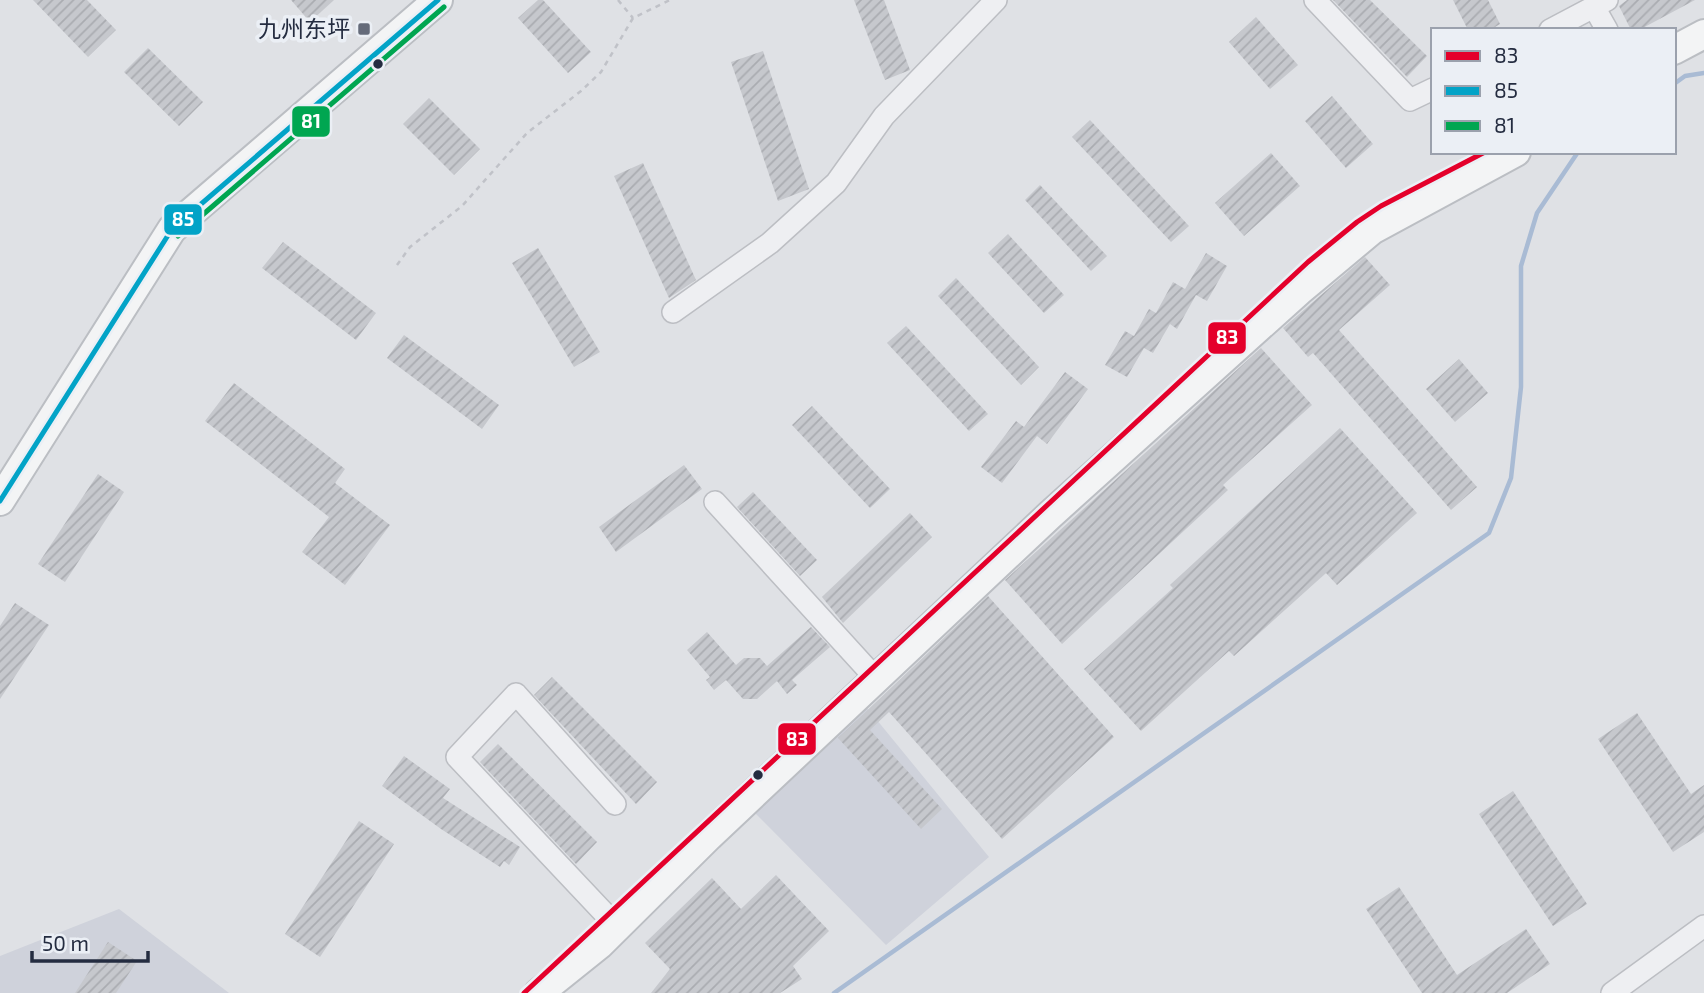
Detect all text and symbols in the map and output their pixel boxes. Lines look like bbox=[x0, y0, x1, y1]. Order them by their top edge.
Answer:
place label: 九州东坪 bbox=[258, 14, 350, 42]
marker: 九州东坪 bbox=[356, 21, 372, 37]
legend bbox=[1431, 28, 1676, 154]
text: 83 bbox=[1494, 42, 1518, 67]
unlabelled marker bbox=[371, 57, 385, 71]
text: 85 bbox=[1494, 77, 1518, 102]
line badge: 81 bbox=[291, 105, 331, 138]
text: 81 bbox=[301, 109, 321, 132]
text: 81 bbox=[1494, 112, 1515, 137]
line badge: 85 bbox=[163, 203, 203, 236]
text: 85 bbox=[172, 207, 194, 230]
line badge: 83 bbox=[1207, 321, 1247, 355]
text: 83 bbox=[1216, 325, 1238, 348]
line badge: 83 bbox=[777, 722, 817, 756]
text: 83 bbox=[786, 727, 808, 750]
unlabelled marker bbox=[751, 768, 765, 782]
scale bar bbox=[32, 920, 147, 964]
text: 50 m bbox=[42, 930, 89, 955]

